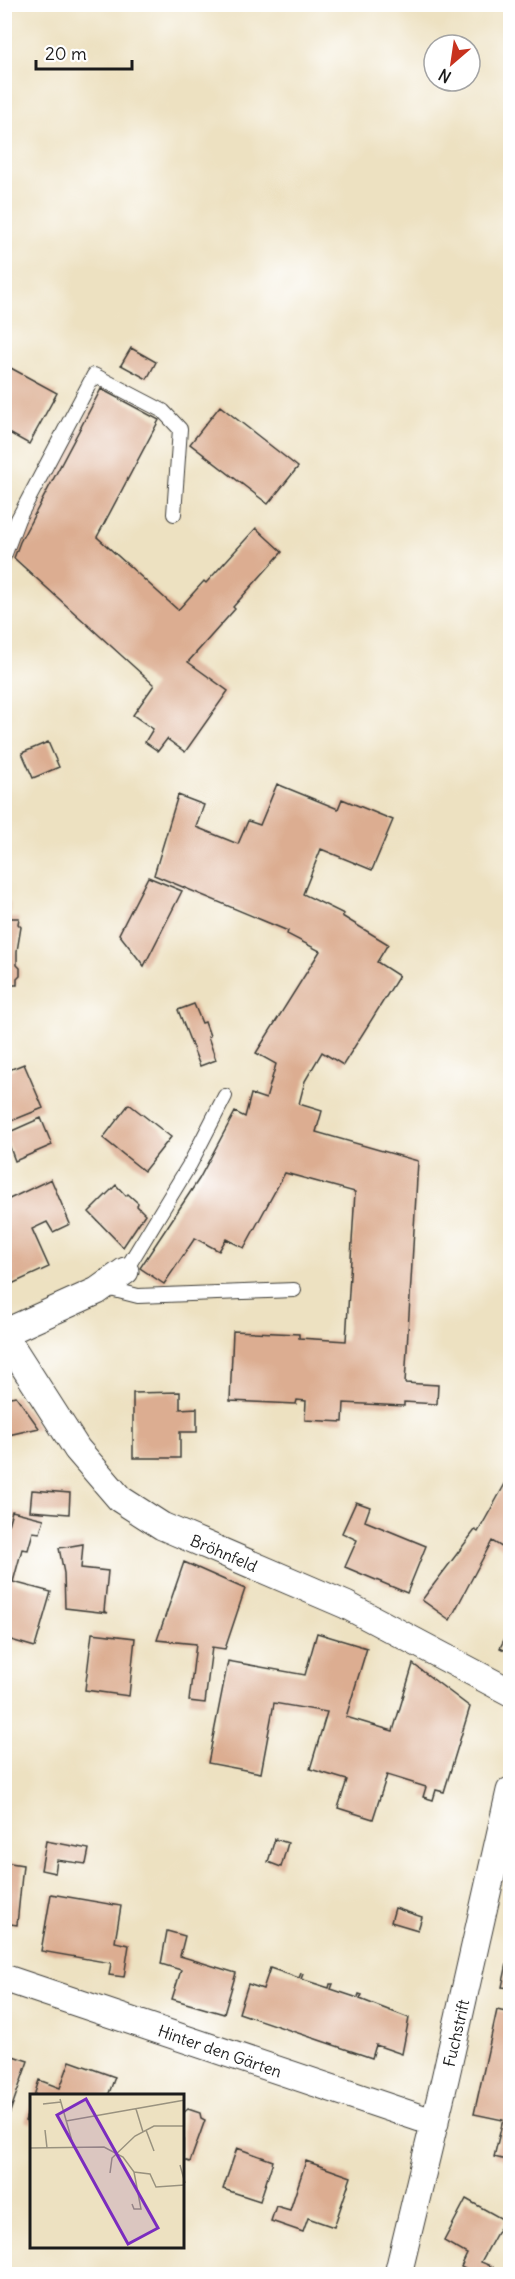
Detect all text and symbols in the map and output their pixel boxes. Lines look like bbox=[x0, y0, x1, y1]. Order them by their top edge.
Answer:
scale bar bbox=[36, 33, 132, 71]
north arrow bbox=[422, 33, 482, 93]
text: 20 m bbox=[45, 42, 87, 65]
text: N bbox=[435, 65, 454, 88]
street label: Bröhnfeld bbox=[188, 1530, 260, 1576]
street label: Fuchstrift bbox=[439, 1997, 474, 2069]
street label: Hinter den Gärten bbox=[155, 2020, 285, 2082]
inset map bbox=[30, 2094, 184, 2249]

